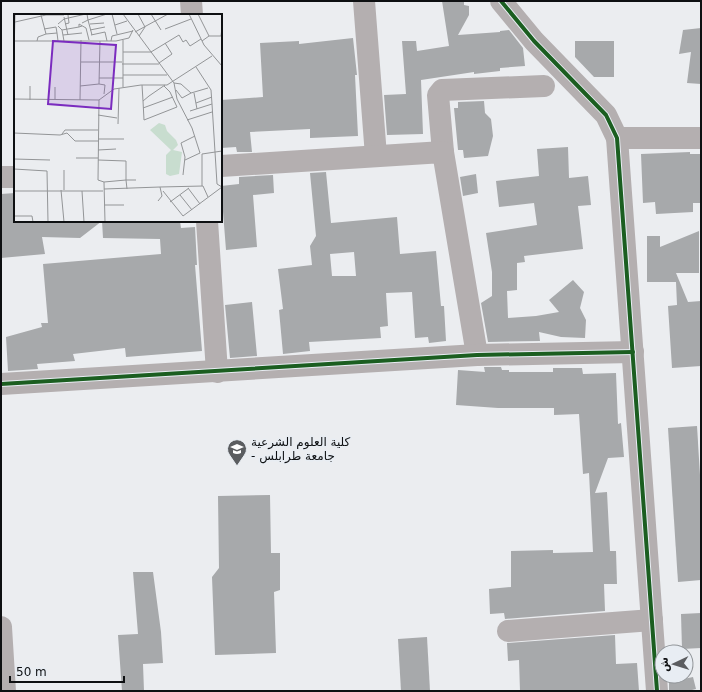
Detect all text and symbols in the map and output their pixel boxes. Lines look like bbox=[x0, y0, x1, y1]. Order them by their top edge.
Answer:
inset map bbox=[14, 14, 222, 222]
place label: كلية العلوم الشرعية - جامعة طرابلس bbox=[251, 435, 351, 464]
school or university icon: كلية العلوم الشرعية - جامعة طرابلس bbox=[226, 438, 248, 466]
north arrow bbox=[654, 644, 694, 684]
text: ش bbox=[658, 657, 672, 673]
scale bar bbox=[10, 658, 124, 684]
text: 50 m bbox=[16, 665, 47, 679]

